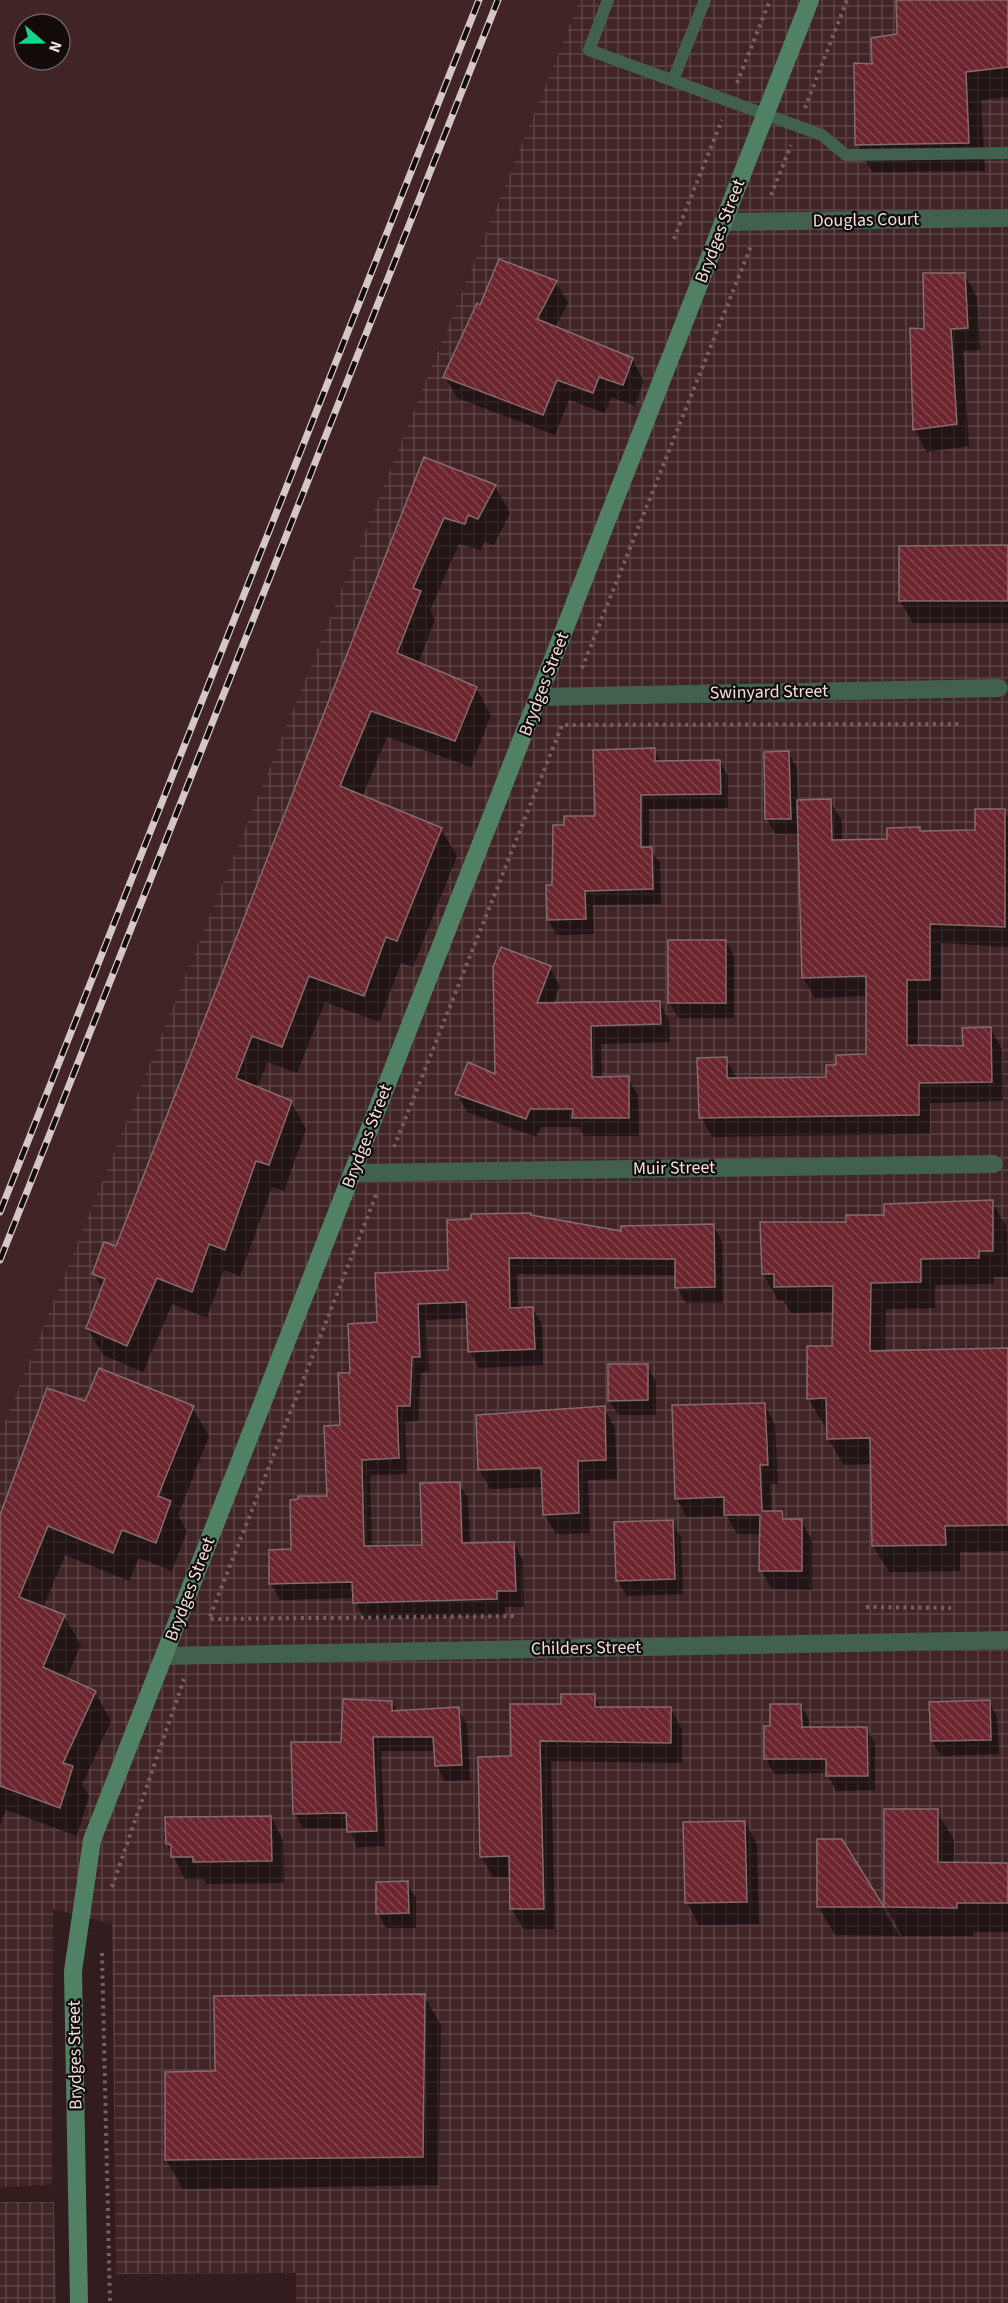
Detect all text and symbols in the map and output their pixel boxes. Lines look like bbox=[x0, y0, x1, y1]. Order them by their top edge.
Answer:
north arrow bbox=[12, 12, 72, 72]
text: N bbox=[43, 38, 67, 56]
street label: Brydges Street bbox=[689, 175, 751, 287]
street label: Douglas Court bbox=[812, 207, 920, 233]
street label: Brydges Street bbox=[513, 628, 575, 740]
street label: Swinyard Street bbox=[709, 678, 829, 706]
street label: Brydges Street bbox=[336, 1080, 398, 1192]
street label: Muir Street bbox=[633, 1155, 715, 1181]
street label: Brydges Street bbox=[159, 1533, 221, 1645]
street label: Childers Street bbox=[531, 1635, 641, 1661]
street label: Brydges Street bbox=[62, 2000, 88, 2110]

